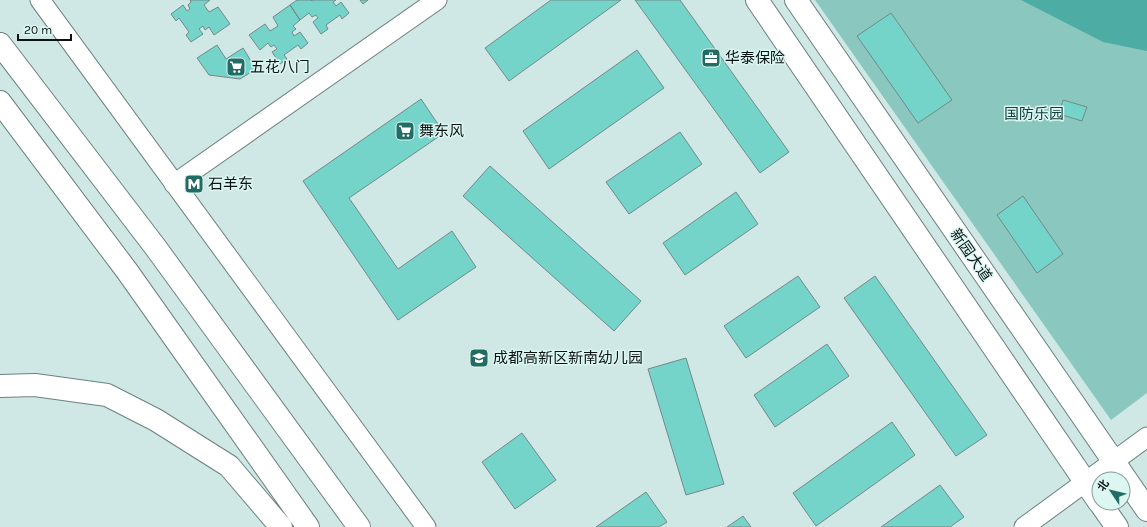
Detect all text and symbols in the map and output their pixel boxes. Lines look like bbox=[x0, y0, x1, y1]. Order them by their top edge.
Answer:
scale bar bbox=[18, 16, 71, 42]
text: 20 m bbox=[24, 23, 52, 37]
office icon: 华泰保险 bbox=[700, 47, 722, 69]
place label: 华泰保险 bbox=[725, 49, 785, 67]
supermarket icon: 五花八门 bbox=[225, 56, 247, 78]
place label: 五花八门 bbox=[250, 58, 310, 76]
park label: 国防乐园 bbox=[1004, 105, 1064, 123]
supermarket icon: 舞东风 bbox=[394, 120, 416, 142]
place label: 舞东风 bbox=[419, 122, 464, 140]
metro station icon: 石羊东 bbox=[183, 173, 205, 195]
place label: 石羊东 bbox=[208, 175, 253, 193]
street label: 新园大道 bbox=[946, 225, 996, 285]
school or university icon: 成都高新区新南幼儿园 bbox=[468, 347, 490, 369]
place label: 成都高新区新南幼儿园 bbox=[493, 349, 643, 367]
north arrow bbox=[1091, 471, 1131, 511]
text: 北 bbox=[1095, 477, 1112, 494]

